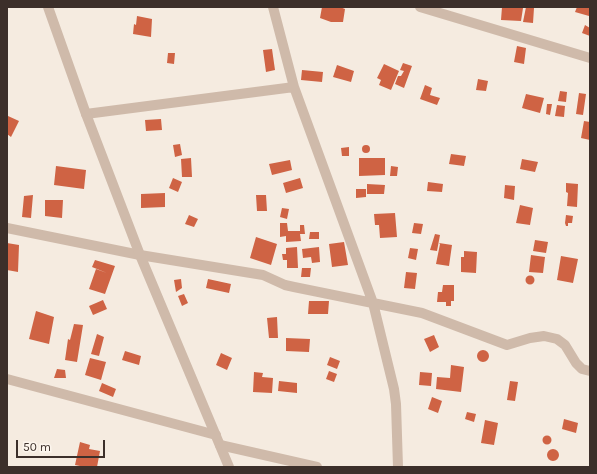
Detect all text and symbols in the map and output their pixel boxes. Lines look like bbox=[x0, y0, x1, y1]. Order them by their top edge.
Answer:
scale bar bbox=[18, 432, 107, 458]
text: 50 m bbox=[23, 440, 51, 454]

